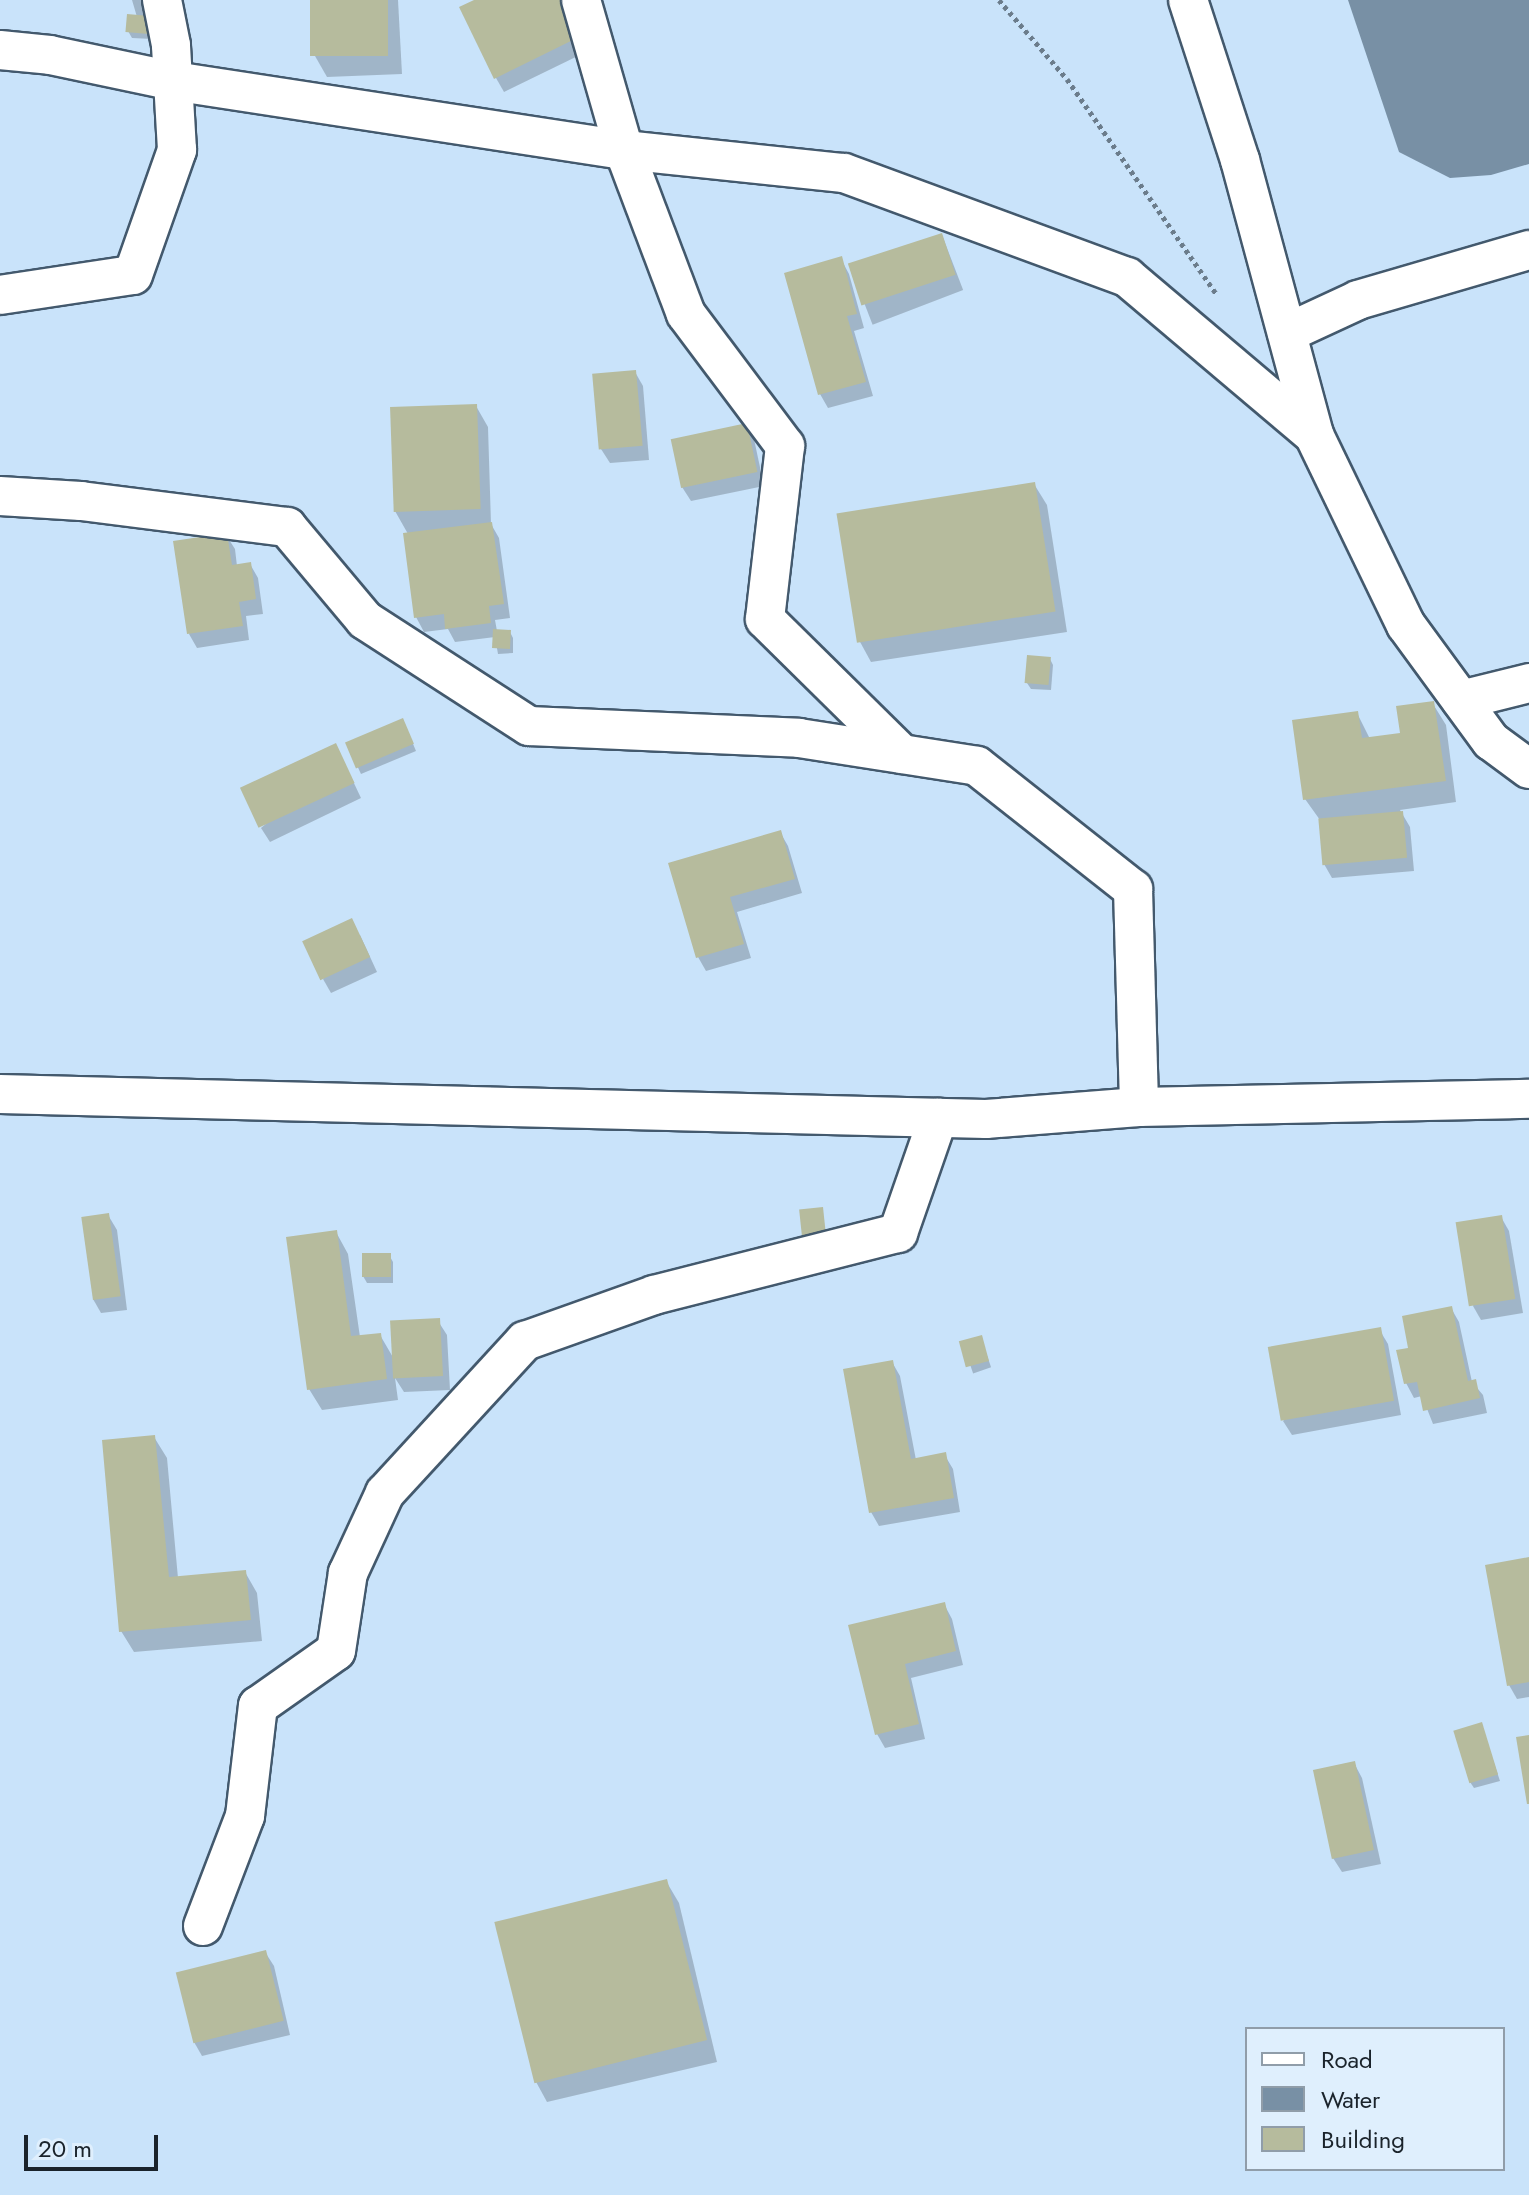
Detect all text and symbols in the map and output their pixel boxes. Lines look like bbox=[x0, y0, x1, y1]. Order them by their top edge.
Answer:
legend bbox=[1245, 2027, 1505, 2171]
text: Road bbox=[1321, 2042, 1373, 2077]
text: Water bbox=[1321, 2082, 1380, 2117]
scale bar bbox=[28, 2119, 162, 2169]
text: Building bbox=[1321, 2122, 1405, 2157]
text: 20 m bbox=[38, 2131, 92, 2166]

